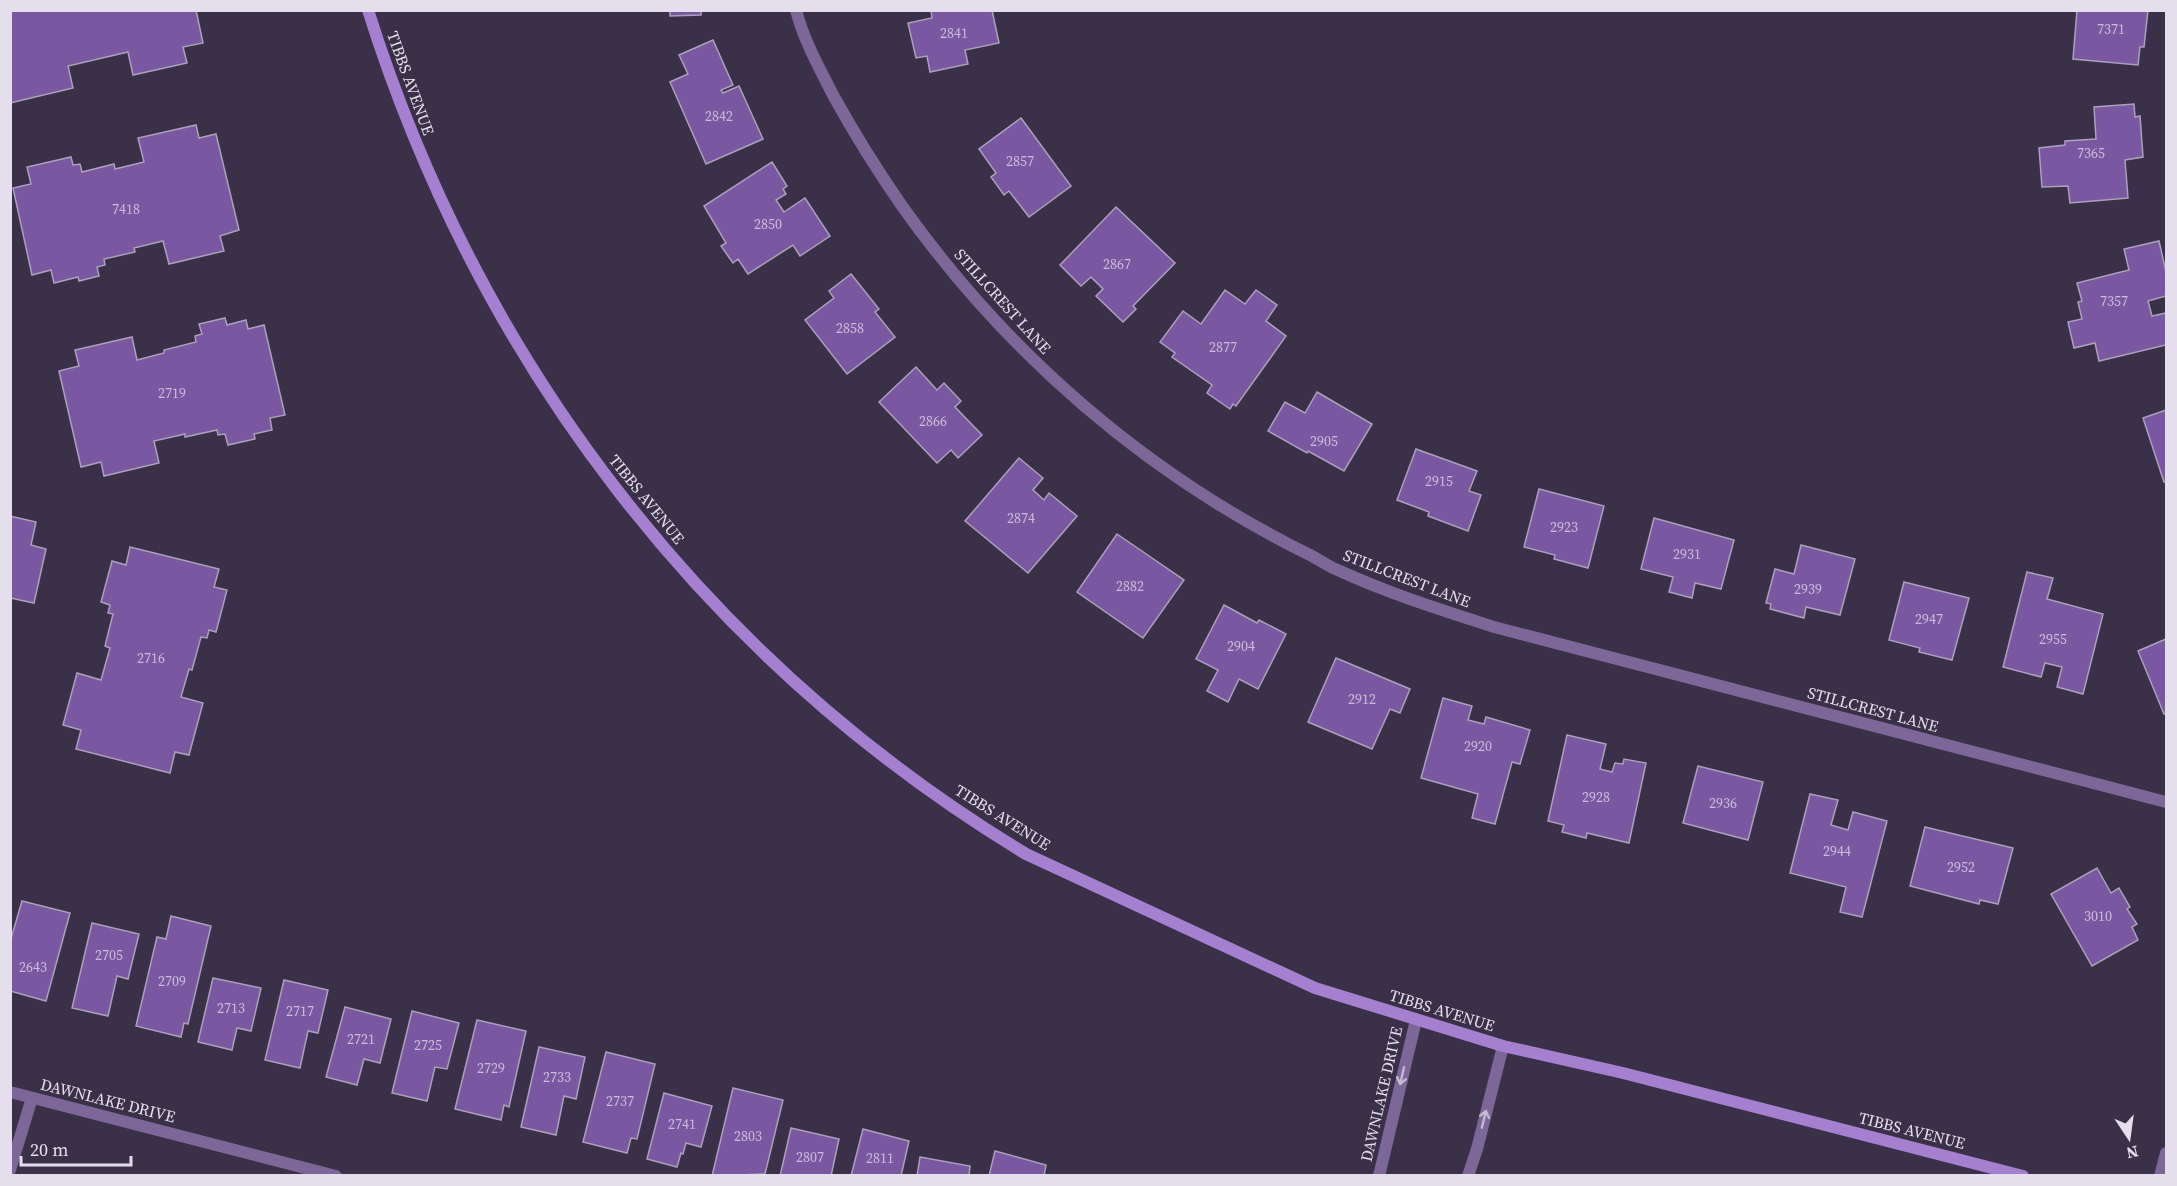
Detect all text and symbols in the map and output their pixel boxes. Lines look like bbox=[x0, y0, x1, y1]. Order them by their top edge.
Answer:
house number: 7371 bbox=[2097, 19, 2125, 39]
house number: 2841 bbox=[940, 23, 968, 43]
street label: TIBBS AVENUE bbox=[382, 28, 440, 138]
house number: 2842 bbox=[705, 106, 733, 126]
house number: 7365 bbox=[2077, 143, 2105, 163]
house number: 2857 bbox=[1006, 151, 1034, 171]
house number: 7418 bbox=[112, 199, 140, 219]
house number: 2850 bbox=[754, 214, 782, 234]
street label: STILLCREST LANE bbox=[950, 244, 1056, 359]
house number: 2867 bbox=[1103, 254, 1131, 274]
house number: 7357 bbox=[2100, 291, 2128, 311]
house number: 2858 bbox=[836, 318, 864, 338]
house number: 2877 bbox=[1209, 337, 1237, 357]
house number: 2719 bbox=[158, 383, 186, 403]
house number: 2866 bbox=[919, 411, 947, 431]
house number: 2905 bbox=[1310, 431, 1338, 451]
street label: TIBBS AVENUE bbox=[604, 450, 690, 549]
house number: 2915 bbox=[1425, 471, 1453, 491]
house number: 2874 bbox=[1007, 508, 1035, 528]
house number: 2923 bbox=[1550, 517, 1578, 537]
street label: STILLCREST LANE bbox=[1340, 544, 1474, 613]
house number: 2931 bbox=[1673, 544, 1701, 564]
house number: 2882 bbox=[1116, 576, 1144, 596]
house number: 2939 bbox=[1794, 579, 1822, 599]
house number: 2947 bbox=[1915, 609, 1943, 629]
house number: 2955 bbox=[2039, 629, 2067, 649]
house number: 2904 bbox=[1227, 636, 1255, 656]
house number: 2716 bbox=[137, 648, 165, 668]
street label: STILLCREST LANE bbox=[1805, 681, 1941, 737]
house number: 2912 bbox=[1348, 689, 1376, 709]
house number: 2920 bbox=[1464, 736, 1492, 756]
street label: TIBBS AVENUE bbox=[951, 779, 1055, 855]
house number: 2928 bbox=[1582, 787, 1610, 807]
house number: 2936 bbox=[1709, 793, 1737, 813]
house number: 2944 bbox=[1823, 841, 1851, 861]
house number: 2952 bbox=[1947, 857, 1975, 877]
house number: 3010 bbox=[2084, 906, 2112, 926]
house number: 2705 bbox=[95, 945, 123, 965]
house number: 2643 bbox=[19, 957, 47, 977]
house number: 2709 bbox=[158, 971, 186, 991]
street label: TIBBS AVENUE bbox=[1387, 984, 1498, 1037]
house number: 2713 bbox=[217, 998, 245, 1018]
house number: 2717 bbox=[286, 1001, 314, 1021]
street label: DAWNLAKE DRIVE bbox=[1355, 1024, 1407, 1164]
house number: 2721 bbox=[347, 1029, 375, 1049]
house number: 2725 bbox=[414, 1035, 442, 1055]
house number: 2729 bbox=[477, 1058, 505, 1078]
house number: 2733 bbox=[543, 1067, 571, 1087]
one-way arrow bbox=[1396, 1067, 1408, 1086]
street label: DAWNLAKE DRIVE bbox=[38, 1073, 178, 1127]
house number: 2737 bbox=[606, 1091, 634, 1111]
street label: TIBBS AVENUE bbox=[1856, 1106, 1968, 1154]
north arrow bbox=[2099, 1108, 2159, 1168]
one-way arrow bbox=[1479, 1110, 1491, 1129]
house number: 2741 bbox=[668, 1114, 696, 1134]
house number: 2803 bbox=[734, 1126, 762, 1146]
scale bar bbox=[21, 1129, 130, 1167]
text: 20 m bbox=[30, 1137, 68, 1162]
text: N bbox=[2124, 1141, 2141, 1165]
house number: 2807 bbox=[796, 1147, 824, 1167]
house number: 2811 bbox=[866, 1148, 894, 1168]

